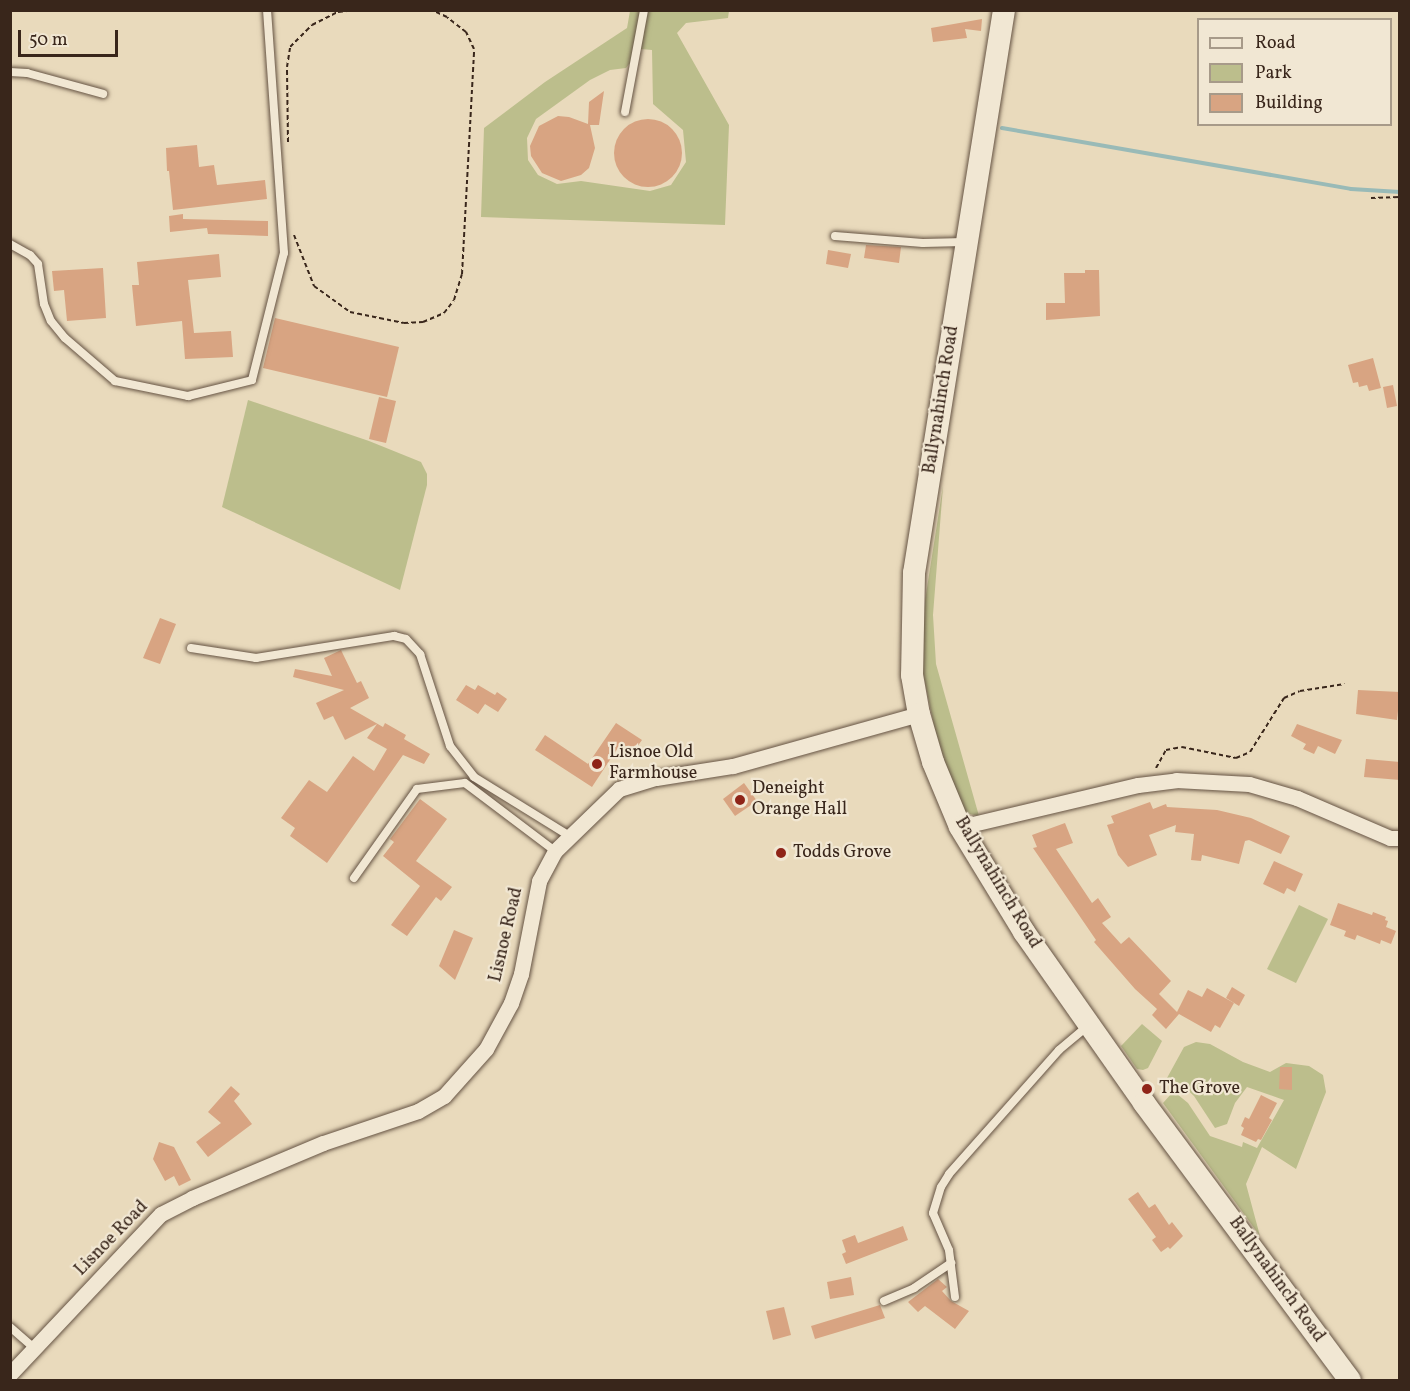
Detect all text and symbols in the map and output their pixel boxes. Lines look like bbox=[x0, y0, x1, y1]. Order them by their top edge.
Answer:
scale bar bbox=[21, 18, 122, 56]
legend bbox=[1197, 18, 1392, 126]
text: 50 m bbox=[29, 28, 68, 53]
text: Road bbox=[1255, 31, 1296, 56]
text: Park bbox=[1255, 61, 1292, 86]
text: Building bbox=[1255, 91, 1323, 116]
street label: Ballynahinch Road bbox=[920, 324, 964, 476]
place label: Lisnoe Old Farmhouse bbox=[609, 743, 697, 786]
marker: Lisnoe Old Farmhouse bbox=[590, 757, 604, 771]
place label: Deneight Orange Hall bbox=[752, 779, 847, 822]
marker: Deneight Orange Hall bbox=[733, 793, 747, 807]
street label: Ballynahinch Road bbox=[949, 813, 1045, 953]
place label: Todds Grove bbox=[793, 842, 891, 864]
marker: Todds Grove bbox=[774, 846, 788, 860]
street label: Lisnoe Road bbox=[486, 886, 528, 984]
place label: The Grove bbox=[1159, 1078, 1240, 1100]
marker: The Grove bbox=[1140, 1082, 1154, 1096]
street label: Lisnoe Road bbox=[71, 1197, 153, 1281]
street label: Ballynahinch Road bbox=[1223, 1213, 1329, 1347]

